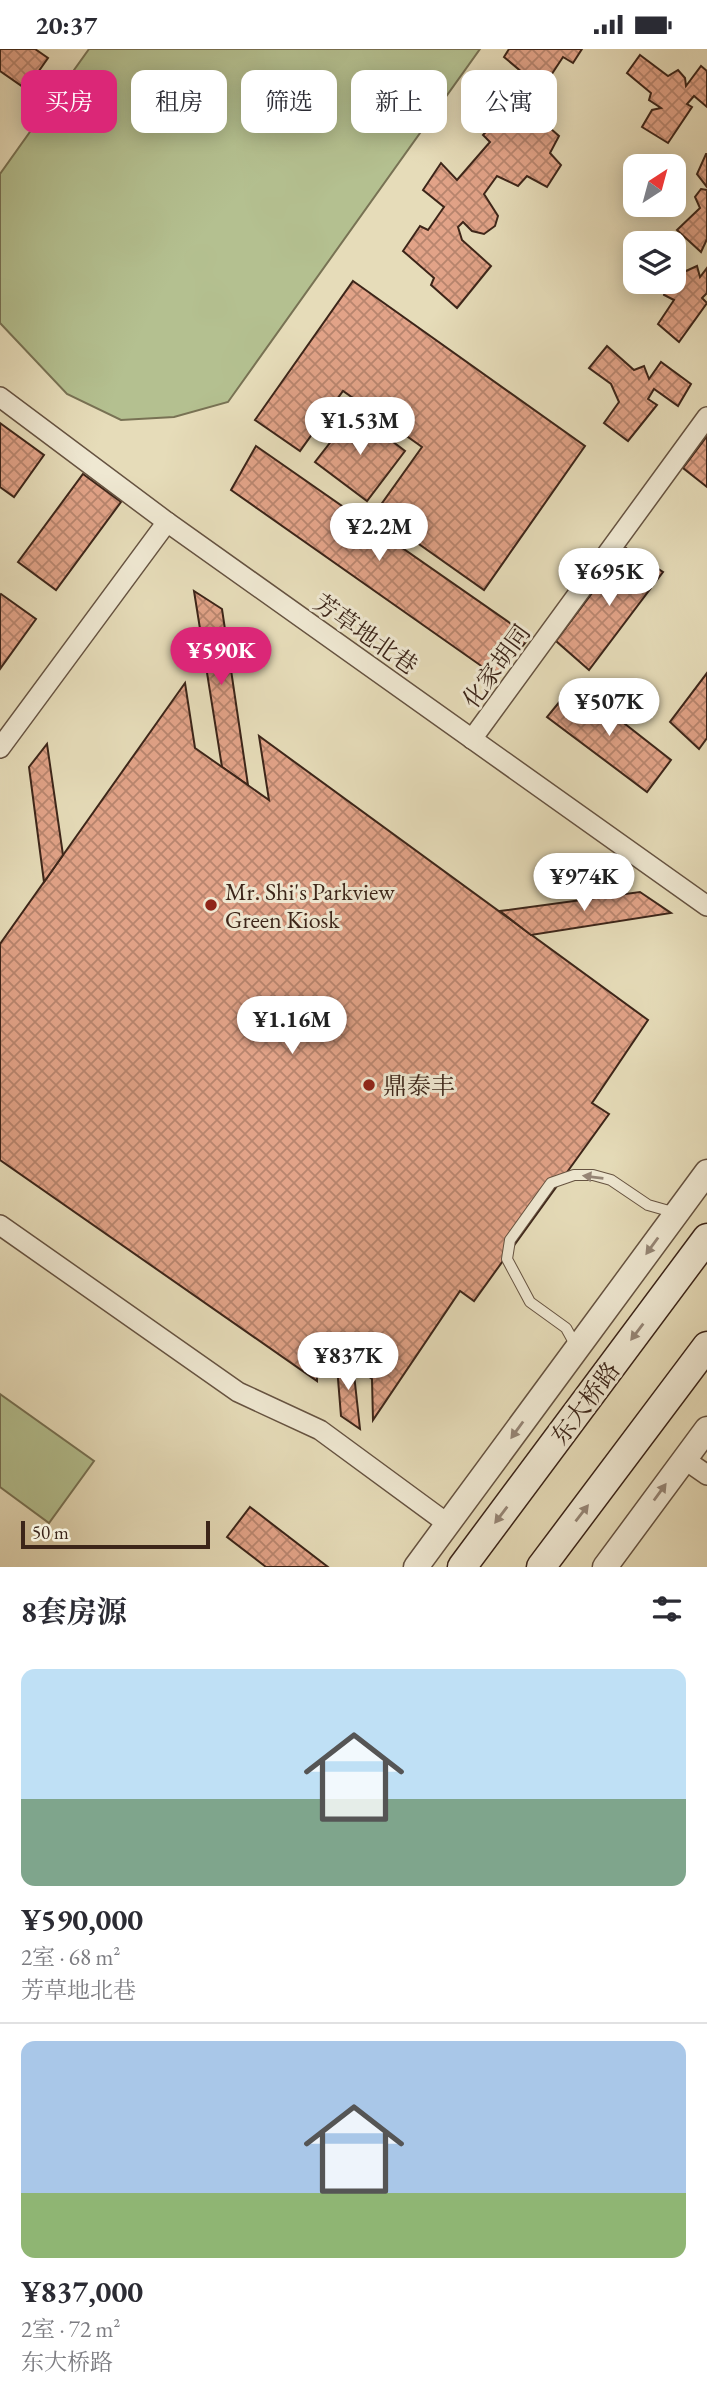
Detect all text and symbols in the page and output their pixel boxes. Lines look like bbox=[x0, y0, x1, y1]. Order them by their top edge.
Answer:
text: 20:37 bbox=[35, 8, 97, 42]
chip: 买房 bbox=[21, 70, 117, 133]
chip: 租房 bbox=[131, 70, 227, 133]
chip: 筛选 bbox=[241, 70, 337, 133]
chip: 新上 bbox=[351, 70, 447, 133]
chip: 公寓 bbox=[461, 70, 557, 133]
north arrow bbox=[623, 154, 686, 217]
map controls bbox=[623, 154, 686, 294]
button: layers bbox=[623, 231, 686, 294]
pin: ¥1.53M bbox=[303, 397, 417, 457]
text: ¥1.53M bbox=[321, 405, 399, 435]
pin: ¥2.2M bbox=[330, 503, 428, 563]
text: ¥2.2M bbox=[346, 511, 412, 541]
pin: ¥695K bbox=[560, 549, 658, 608]
text: ¥695K bbox=[574, 556, 644, 586]
street label: 芳草地北巷 bbox=[308, 587, 424, 681]
street label: 化家胡同 bbox=[455, 618, 537, 714]
pin: ¥590K bbox=[172, 627, 270, 687]
text: ¥590K bbox=[186, 635, 256, 665]
pin: ¥507K bbox=[560, 679, 658, 738]
text: ¥507K bbox=[574, 686, 644, 716]
pin: ¥974K bbox=[535, 853, 633, 913]
text: ¥974K bbox=[549, 861, 619, 891]
place label: Mr. Shi's Parkview Green Kiosk bbox=[225, 876, 395, 935]
marker: Mr. Shi's Parkview Green Kiosk bbox=[203, 897, 219, 913]
pin: ¥1.16M bbox=[235, 997, 349, 1056]
text: ¥1.16M bbox=[253, 1004, 331, 1034]
place label: 鼎泰丰 bbox=[383, 1070, 455, 1101]
marker: 鼎泰丰 bbox=[361, 1077, 377, 1093]
one-way arrow bbox=[582, 1171, 604, 1182]
one-way arrow bbox=[645, 1237, 659, 1255]
one-way arrow bbox=[630, 1323, 644, 1342]
pin: ¥837K bbox=[299, 1333, 397, 1392]
text: ¥837K bbox=[313, 1340, 383, 1370]
street label: 东大桥路 bbox=[544, 1355, 626, 1451]
one-way arrow bbox=[510, 1420, 525, 1438]
one-way arrow bbox=[653, 1483, 667, 1501]
one-way arrow bbox=[575, 1504, 589, 1522]
one-way arrow bbox=[494, 1506, 508, 1524]
scale bar bbox=[21, 1518, 210, 1550]
text: 50 m bbox=[32, 1520, 69, 1545]
icon: filters bbox=[648, 1590, 686, 1628]
text: 8套房源 bbox=[21, 1592, 127, 1631]
icon: home bbox=[291, 1714, 417, 1840]
text: ¥590,000 bbox=[21, 1900, 143, 1939]
text: 2室 · 68 m² bbox=[21, 1942, 120, 1972]
text: 芳草地北巷 bbox=[21, 1975, 136, 2005]
icon: home bbox=[291, 2086, 417, 2212]
text: ¥837,000 bbox=[21, 2272, 143, 2311]
text: 2室 · 72 m² bbox=[21, 2314, 120, 2344]
text: 东大桥路 bbox=[21, 2347, 113, 2377]

